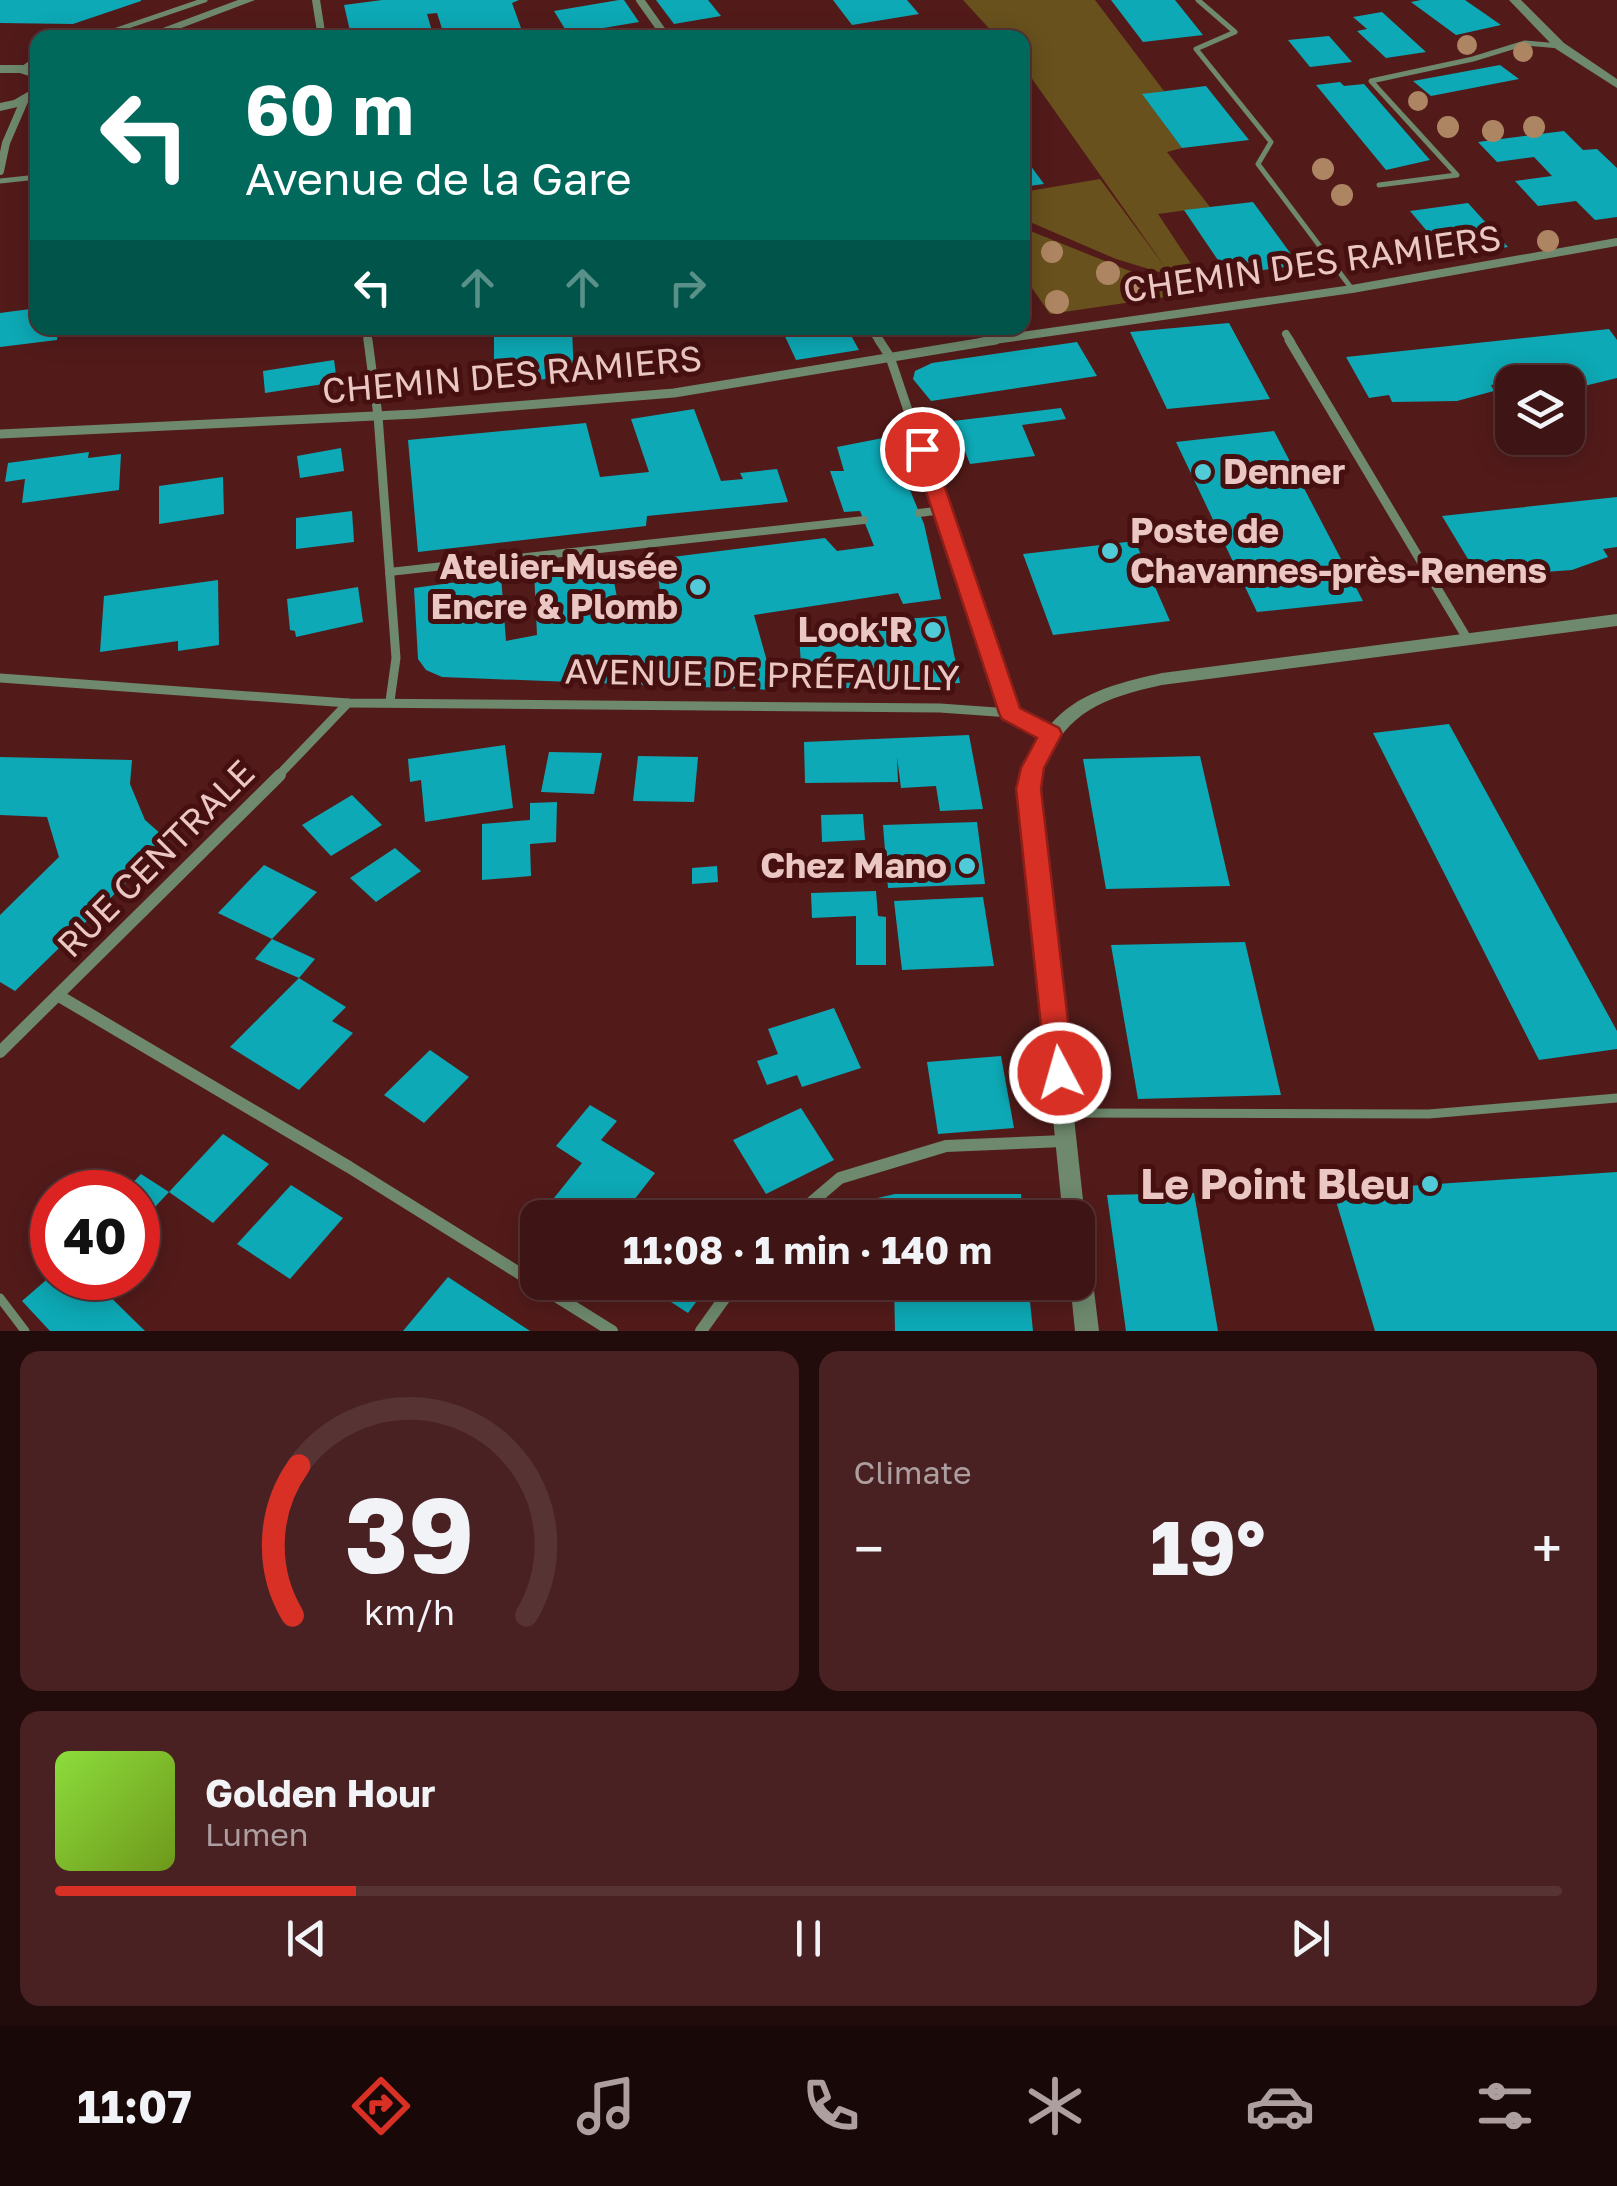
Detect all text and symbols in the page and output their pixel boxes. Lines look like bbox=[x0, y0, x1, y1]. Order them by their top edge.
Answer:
text: 60 m bbox=[245, 66, 414, 150]
icon: left bbox=[80, 70, 210, 200]
text: Avenue de la Gare bbox=[245, 151, 632, 205]
street label: CHEMIN DES RAMIERS bbox=[1120, 216, 1503, 310]
icon: left bbox=[345, 260, 400, 315]
icon: ahead bbox=[450, 260, 505, 315]
icon: ahead bbox=[555, 260, 610, 315]
icon: right bbox=[660, 260, 715, 315]
street label: CHEMIN DES RAMIERS bbox=[320, 336, 704, 412]
map controls bbox=[1495, 365, 1585, 455]
button: layers bbox=[1495, 365, 1585, 455]
pin bbox=[880, 407, 965, 492]
icon: arrive bbox=[895, 422, 950, 477]
place label: Denner bbox=[1223, 450, 1345, 492]
marker: Denner bbox=[1192, 461, 1214, 483]
place label: Poste de Chavannes-près-Renens bbox=[1130, 509, 1547, 591]
marker: Poste de Chavannes-près-Renens bbox=[1099, 540, 1121, 562]
place label: Atelier-Musée Encre & Plomb bbox=[431, 545, 678, 627]
marker: Atelier-Musée Encre & Plomb bbox=[687, 576, 709, 598]
place label: Look'R bbox=[797, 608, 913, 650]
marker: Look'R bbox=[922, 619, 944, 641]
street label: AVENUE DE PRÉFAULLY bbox=[564, 650, 960, 698]
street label: RUE CENTRALE bbox=[48, 751, 262, 965]
place label: Chez Mano bbox=[760, 844, 947, 886]
marker: Chez Mano bbox=[956, 855, 978, 877]
position arrow bbox=[1008, 1021, 1112, 1125]
place label: Le Point Bleu bbox=[1140, 1158, 1410, 1208]
speed limit sign: 40 bbox=[30, 1170, 160, 1300]
marker: Le Point Bleu bbox=[1419, 1173, 1441, 1195]
text: 11:08 · 1 min · 140 m bbox=[623, 1227, 992, 1272]
text: Climate bbox=[854, 1453, 972, 1491]
text: 39 bbox=[345, 1471, 474, 1596]
text: 19° bbox=[1150, 1501, 1266, 1592]
text: − bbox=[854, 1515, 884, 1581]
text: + bbox=[1532, 1515, 1562, 1581]
text: km/h bbox=[364, 1590, 455, 1633]
text: Golden Hour bbox=[205, 1770, 436, 1815]
text: Lumen bbox=[205, 1815, 309, 1853]
icon: previous bbox=[279, 1911, 334, 1966]
icon: pause bbox=[781, 1911, 836, 1966]
icon: next bbox=[1283, 1911, 1338, 1966]
icon: directions bbox=[346, 2071, 416, 2141]
icon: music bbox=[571, 2071, 641, 2141]
icon: phone bbox=[796, 2071, 866, 2141]
icon: climate bbox=[1020, 2071, 1090, 2141]
icon: car bbox=[1245, 2071, 1315, 2141]
icon: filters bbox=[1470, 2071, 1540, 2141]
text: 11:07 bbox=[77, 2079, 192, 2133]

